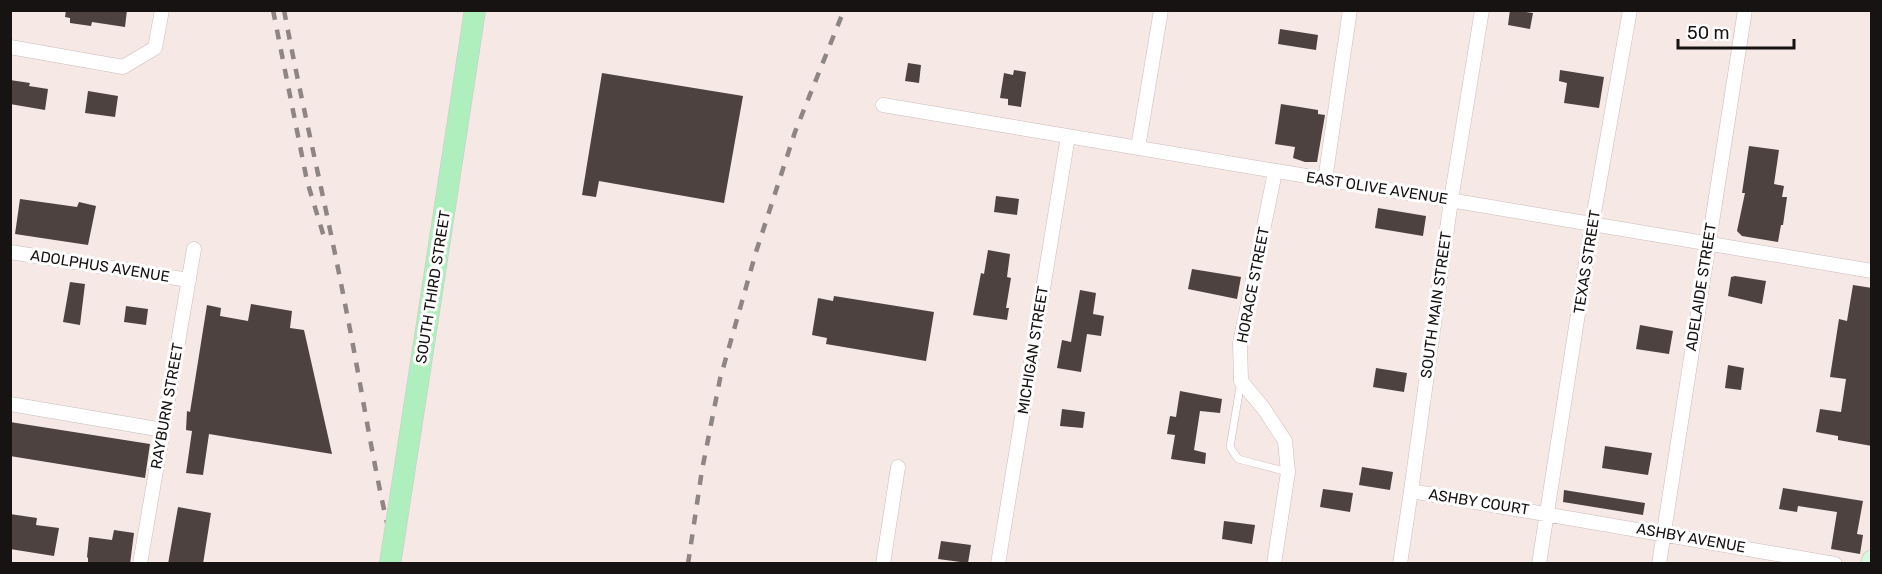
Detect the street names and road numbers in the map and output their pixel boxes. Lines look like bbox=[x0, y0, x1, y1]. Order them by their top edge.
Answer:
street label: EAST OLIVE AVENUE bbox=[1305, 168, 1449, 208]
street label: SOUTH THIRD STREET bbox=[412, 209, 454, 365]
street label: TEXAS STREET bbox=[1570, 209, 1604, 315]
street label: ADELAIDE STREET bbox=[1682, 221, 1720, 352]
street label: HORACE STREET bbox=[1233, 225, 1273, 345]
street label: SOUTH MAIN STREET bbox=[1417, 230, 1455, 379]
street label: ADOLPHUS AVENUE bbox=[29, 246, 171, 286]
street label: MICHIGAN STREET bbox=[1014, 284, 1052, 415]
street label: RAYBURN STREET bbox=[147, 341, 187, 470]
street label: ASHBY COURT bbox=[1427, 485, 1531, 519]
street label: ASHBY AVENUE bbox=[1635, 520, 1747, 556]

